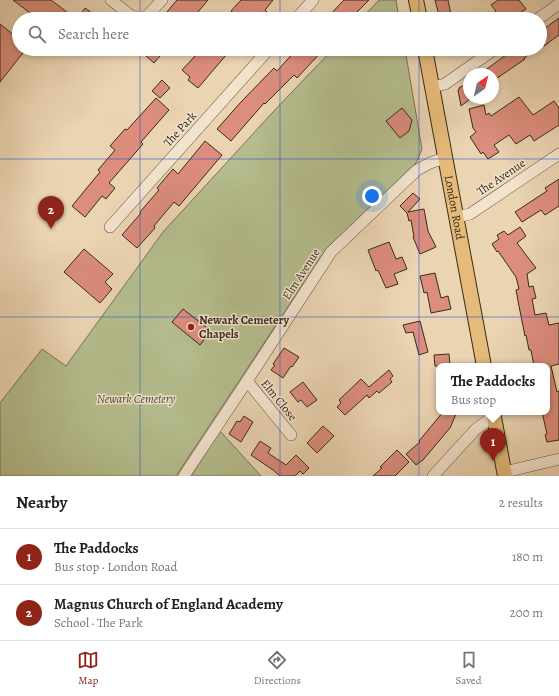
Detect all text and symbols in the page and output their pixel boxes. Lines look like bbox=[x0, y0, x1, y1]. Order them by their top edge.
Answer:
search box bbox=[12, 12, 547, 56]
icon: search bbox=[26, 23, 48, 45]
text: Search here bbox=[58, 24, 129, 44]
north arrow bbox=[463, 68, 499, 104]
street label: The Park bbox=[160, 108, 200, 150]
street label: The Avenue bbox=[474, 155, 528, 199]
street label: London Road bbox=[441, 174, 468, 241]
your location bbox=[362, 186, 382, 206]
pin: 2 bbox=[38, 196, 64, 229]
street label: Elm Avenue bbox=[278, 245, 324, 303]
place label: Newark Cemetery Chapels bbox=[199, 312, 290, 342]
marker: Newark Cemetery Chapels bbox=[186, 322, 196, 332]
popup bbox=[436, 363, 550, 415]
text: The Paddocks bbox=[451, 371, 535, 391]
street label: Elm Close bbox=[257, 376, 301, 424]
park label: Newark Cemetery bbox=[97, 391, 176, 407]
text: Bus stop bbox=[451, 391, 496, 408]
pin: 1 bbox=[480, 428, 506, 461]
text: Nearby bbox=[16, 491, 67, 514]
text: 2 results bbox=[499, 494, 543, 511]
text: The Paddocks bbox=[54, 538, 139, 558]
text: 1 bbox=[27, 548, 31, 565]
text: 180 m bbox=[512, 548, 543, 565]
text: Bus stop · London Road bbox=[54, 558, 178, 575]
text: Magnus Church of England Academy bbox=[54, 594, 283, 614]
text: 2 bbox=[26, 604, 32, 621]
text: 200 m bbox=[510, 604, 543, 621]
text: School · The Park bbox=[54, 614, 143, 631]
tab: Map bbox=[77, 649, 99, 688]
tab: Directions bbox=[254, 649, 301, 688]
tab: Saved bbox=[456, 649, 482, 688]

